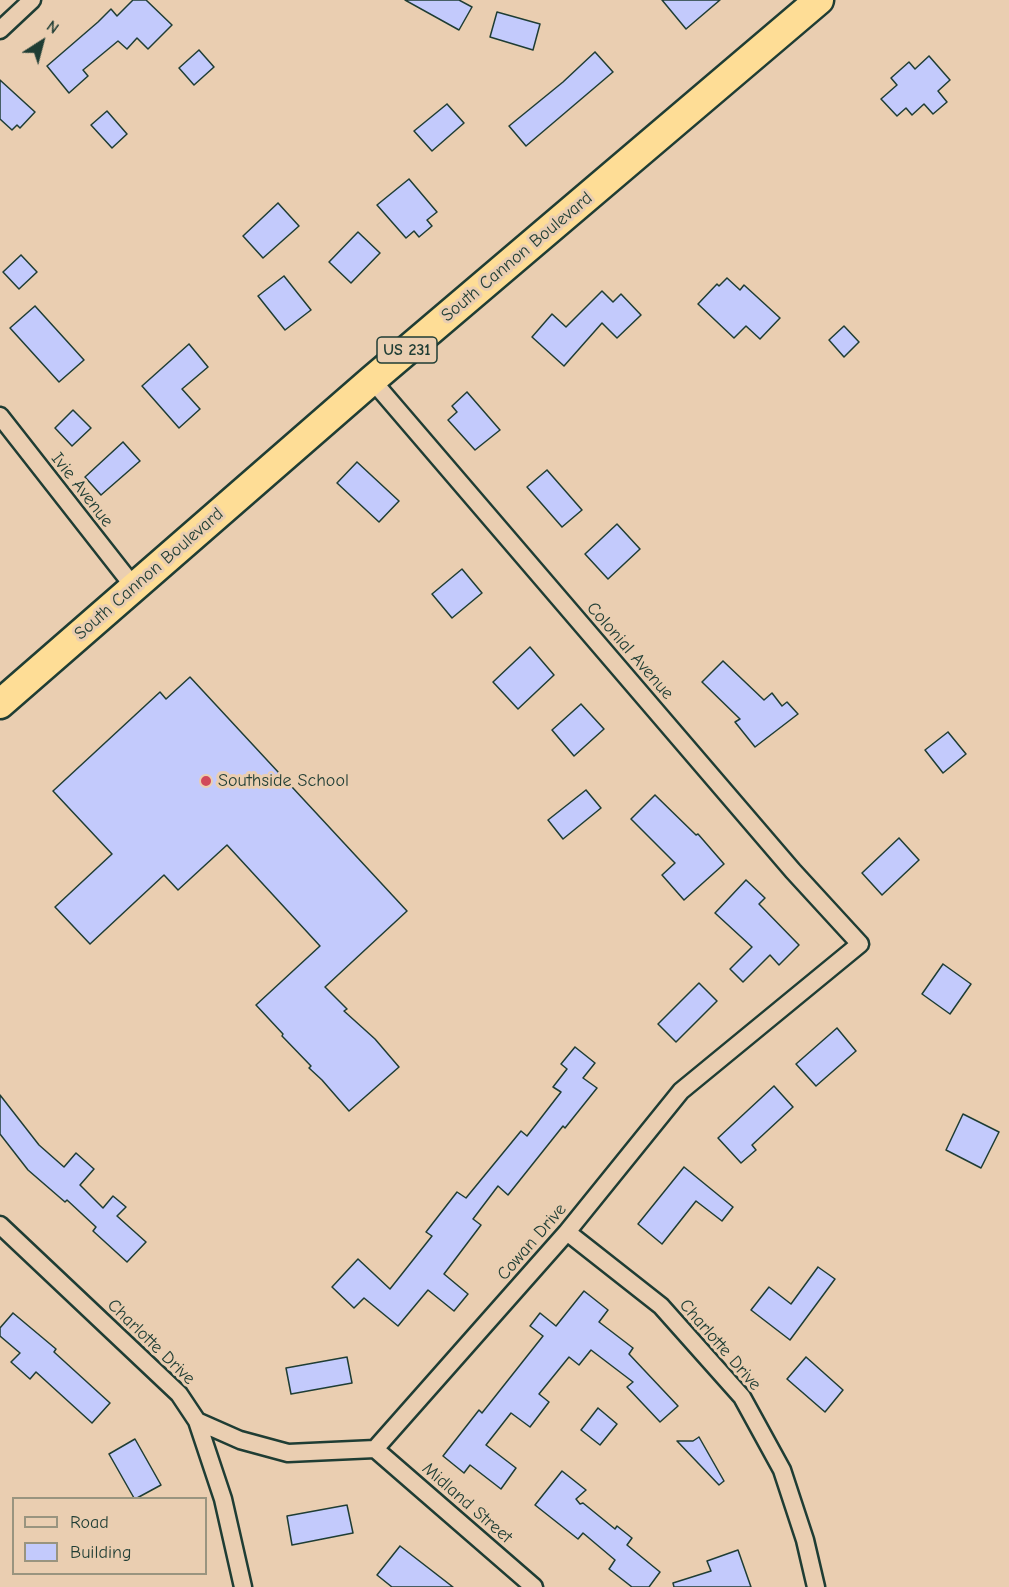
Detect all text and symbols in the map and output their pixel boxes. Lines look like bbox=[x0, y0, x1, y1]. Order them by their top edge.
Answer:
north arrow bbox=[12, 12, 72, 72]
text: N bbox=[43, 17, 62, 38]
street label: South Cannon Boulevard bbox=[437, 187, 597, 327]
road number: US 231 bbox=[377, 337, 437, 363]
street label: Ivie Avenue bbox=[46, 448, 118, 532]
street label: South Cannon Boulevard bbox=[70, 503, 228, 645]
street label: Colonial Avenue bbox=[582, 598, 678, 704]
place label: Southside School bbox=[218, 770, 349, 792]
marker: Southside School bbox=[199, 774, 213, 788]
street label: Cowan Drive bbox=[493, 1199, 571, 1285]
street label: Charlotte Drive bbox=[103, 1295, 199, 1389]
street label: Charlotte Drive bbox=[674, 1295, 766, 1395]
street label: Midland Street bbox=[417, 1458, 517, 1548]
legend bbox=[12, 1497, 207, 1575]
text: Road bbox=[70, 1512, 109, 1533]
text: Building bbox=[70, 1542, 132, 1563]

